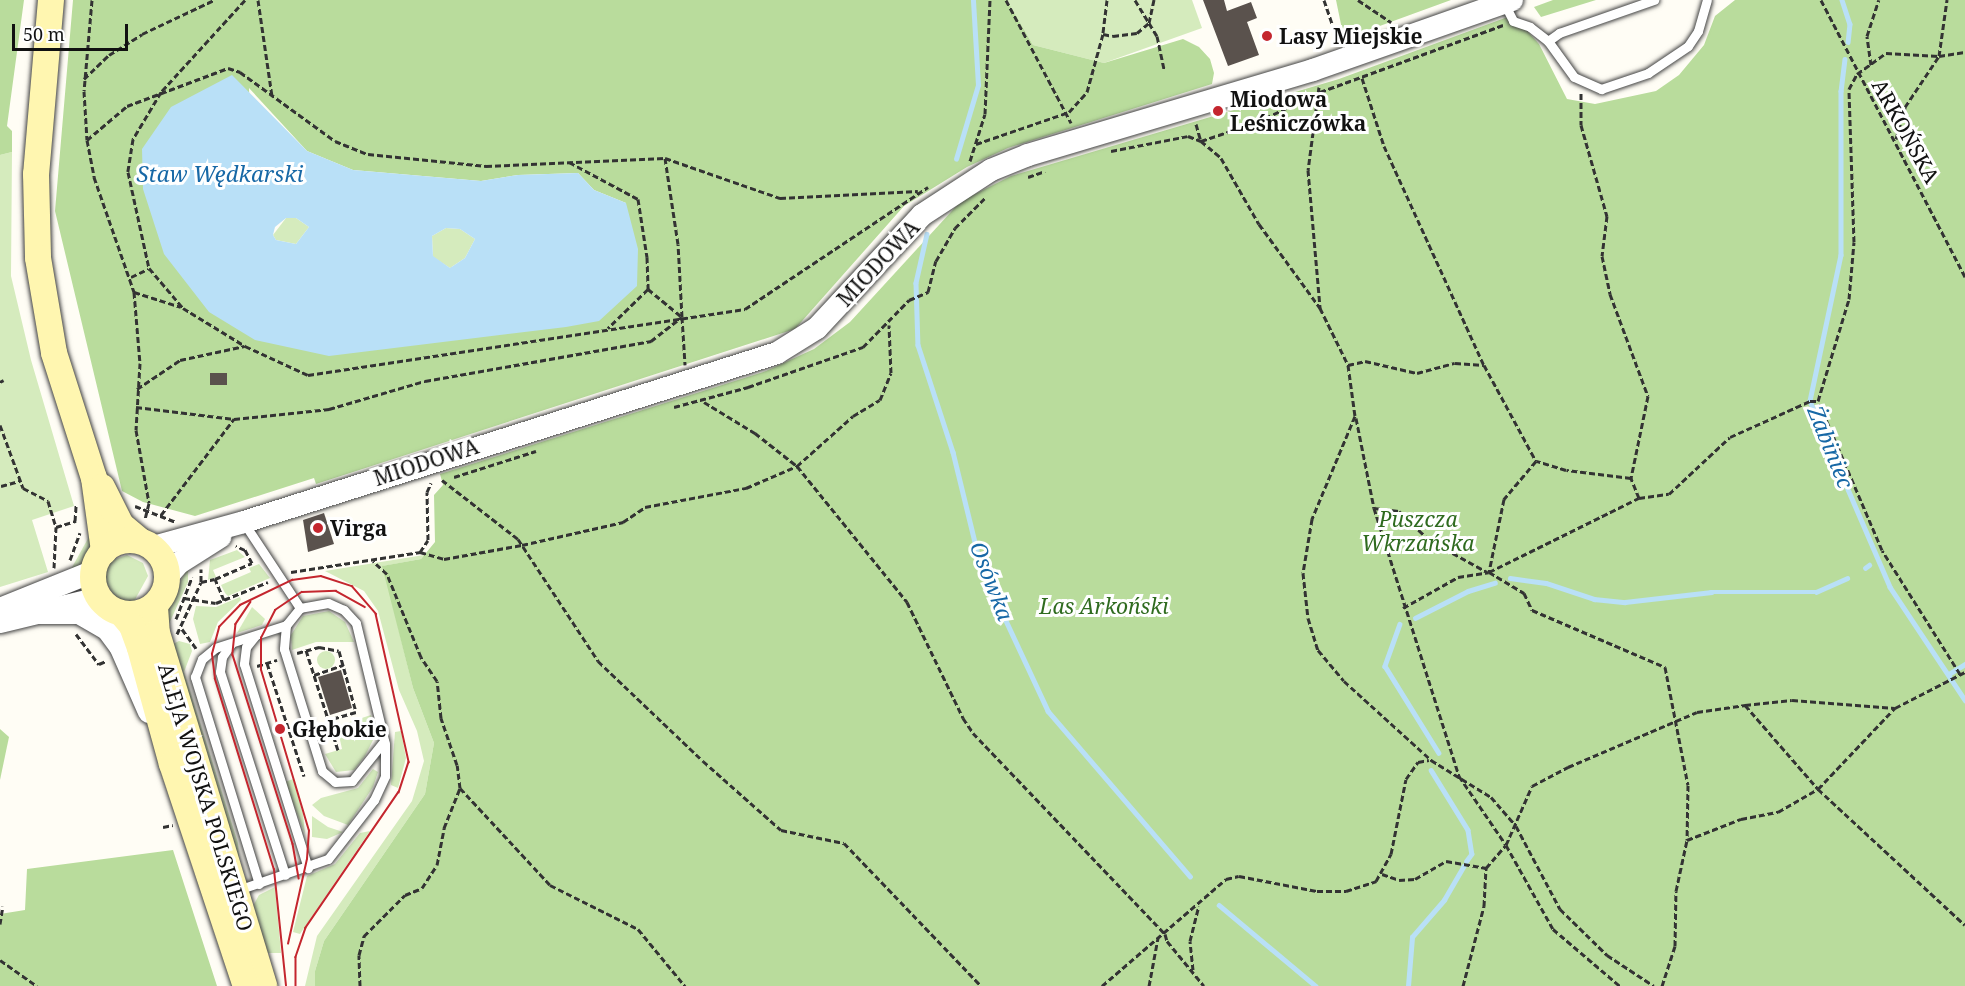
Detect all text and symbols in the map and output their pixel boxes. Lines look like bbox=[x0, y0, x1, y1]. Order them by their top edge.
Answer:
scale bar bbox=[15, 12, 130, 50]
text: 50 m bbox=[23, 22, 65, 46]
place label: Lasy Miejskie bbox=[1279, 23, 1423, 49]
marker: Lasy Miejskie bbox=[1260, 29, 1274, 43]
street label: ARKOŃSKA bbox=[1867, 74, 1945, 188]
place label: Miodowa Leśniczówka bbox=[1230, 86, 1366, 136]
marker: Miodowa Leśniczówka bbox=[1211, 104, 1225, 118]
water label: Staw Wędkarski bbox=[137, 161, 303, 187]
street label: MIODOWA bbox=[832, 215, 924, 311]
water label: Żabiniec bbox=[1803, 402, 1859, 492]
street label: MIODOWA bbox=[370, 433, 482, 491]
park label: Puszcza Wkrzańska bbox=[1361, 506, 1475, 556]
place label: Virga bbox=[330, 515, 387, 541]
marker: Virga bbox=[311, 521, 325, 535]
water label: Osówka bbox=[965, 538, 1019, 624]
park label: Las Arkoński bbox=[1039, 593, 1169, 619]
street label: ALEJA WOJSKA POLSKIEGO bbox=[153, 660, 259, 934]
place label: Głębokie bbox=[292, 716, 387, 742]
marker: Głębokie bbox=[273, 722, 287, 736]

